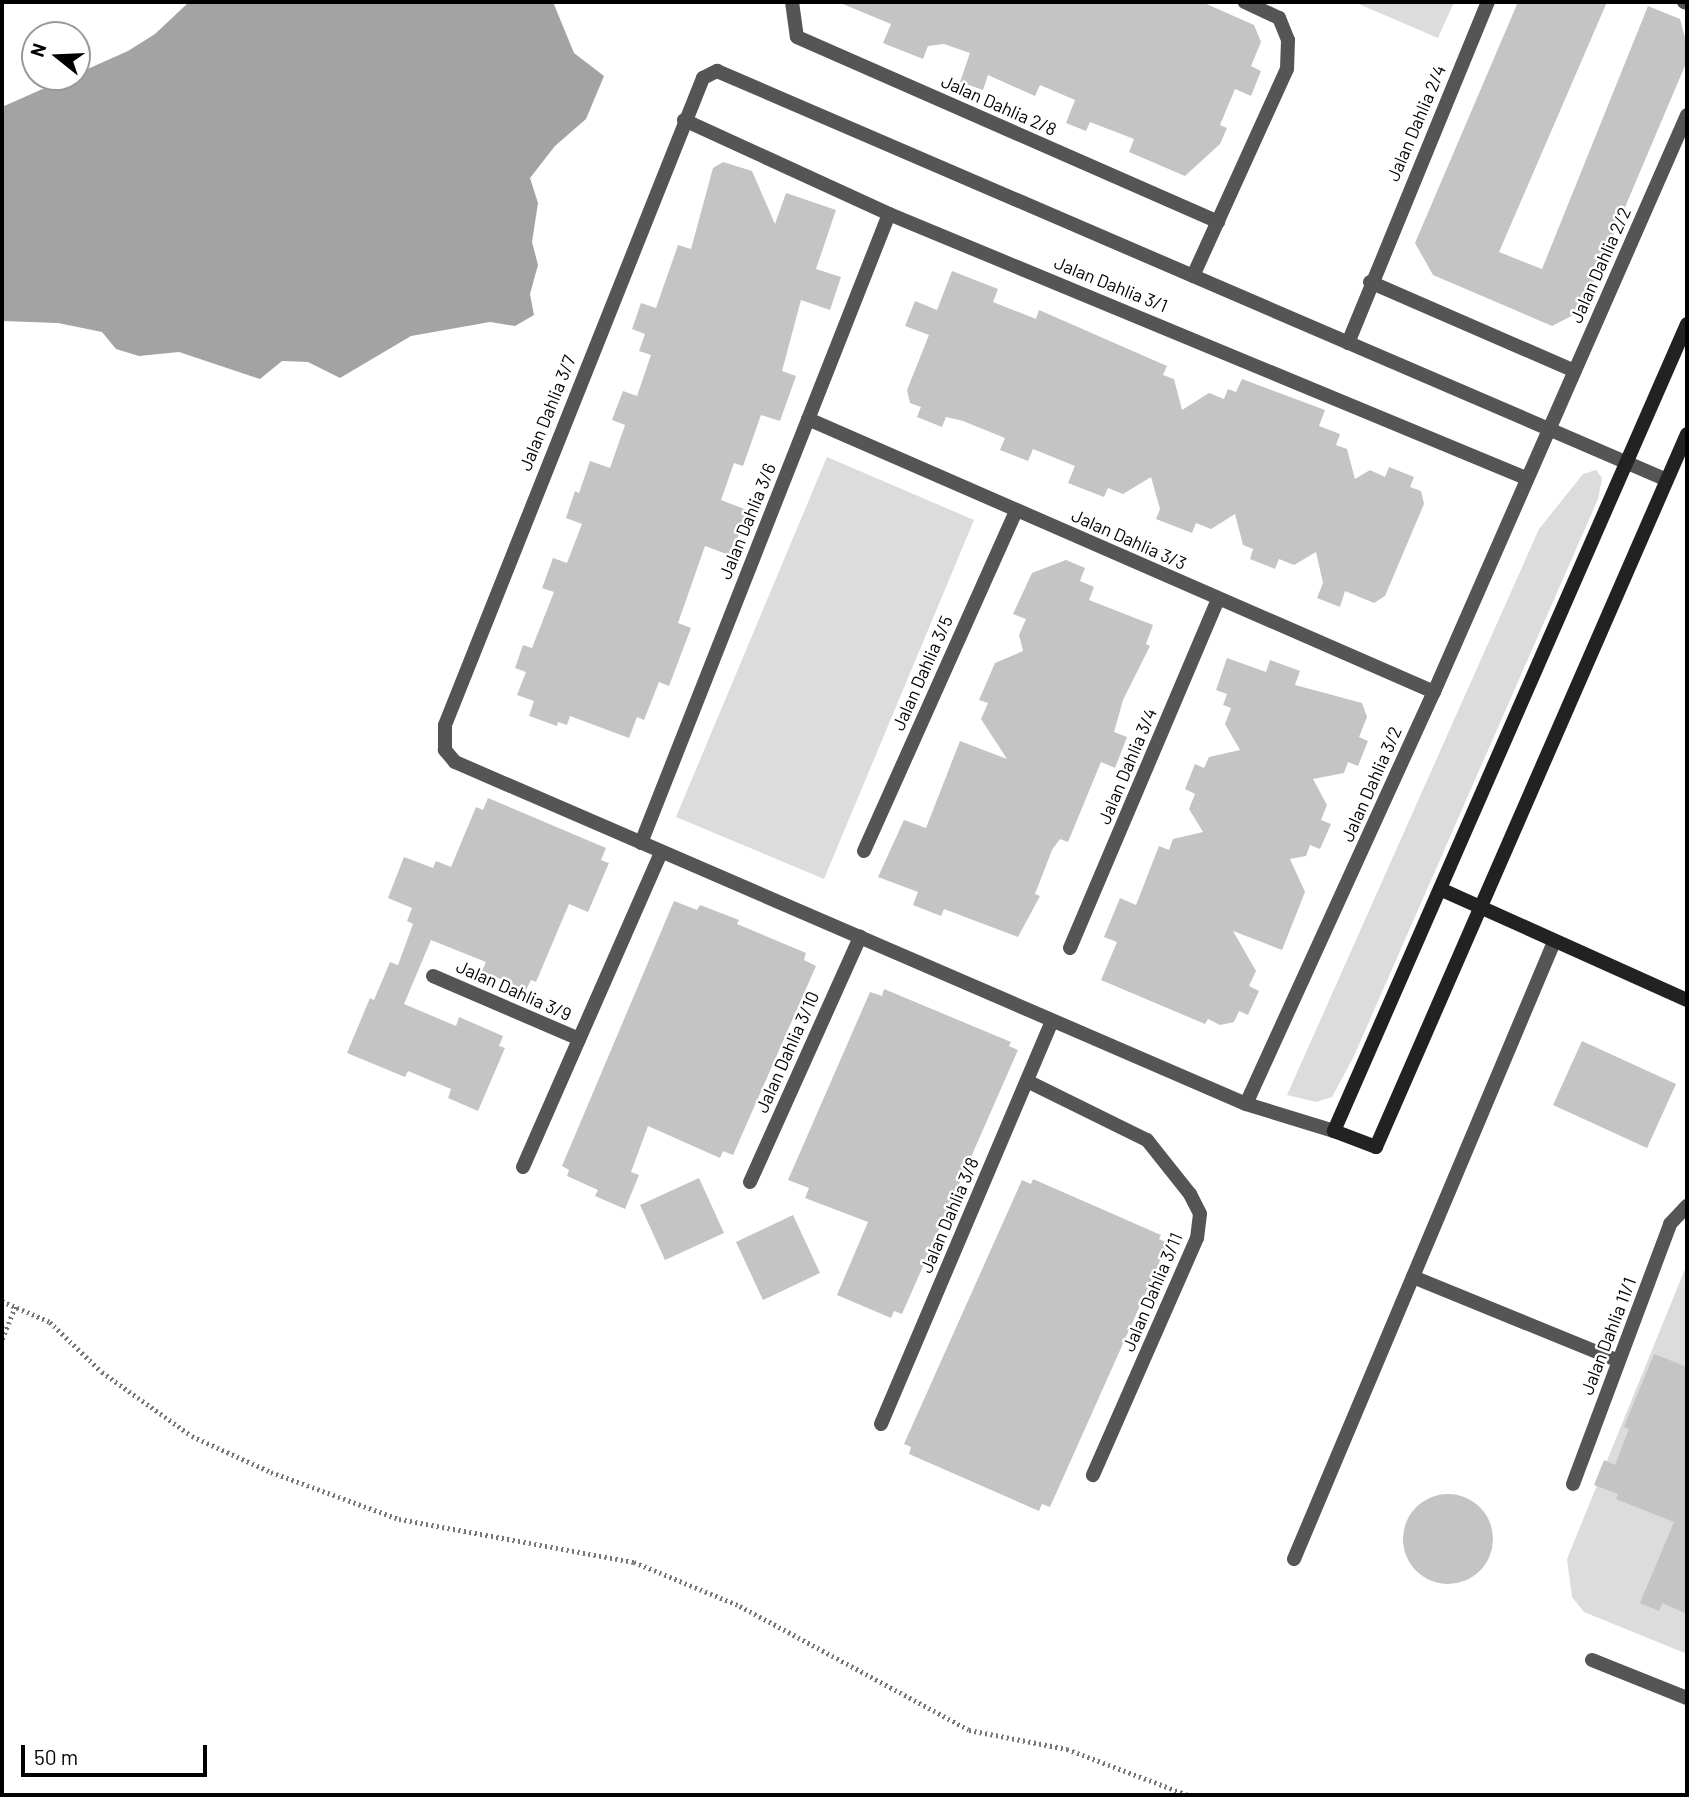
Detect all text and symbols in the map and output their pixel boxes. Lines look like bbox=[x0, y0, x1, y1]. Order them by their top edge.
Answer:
north arrow bbox=[21, 21, 91, 91]
text: N bbox=[25, 40, 50, 60]
street label: Jalan Dahlia 2/4 bbox=[1382, 62, 1450, 184]
street label: Jalan Dahlia 2/8 bbox=[938, 70, 1060, 140]
street label: Jalan Dahlia 2/2 bbox=[1565, 204, 1635, 326]
street label: Jalan Dahlia 3/1 bbox=[1051, 251, 1171, 317]
street label: Jalan Dahlia 3/7 bbox=[514, 352, 580, 474]
street label: Jalan Dahlia 3/6 bbox=[714, 460, 780, 582]
street label: Jalan Dahlia 3/3 bbox=[1068, 504, 1190, 574]
street label: Jalan Dahlia 3/5 bbox=[887, 612, 957, 734]
street label: Jalan Dahlia 3/4 bbox=[1093, 705, 1161, 827]
street label: Jalan Dahlia 3/2 bbox=[1336, 723, 1406, 845]
street label: Jalan Dahlia 3/9 bbox=[453, 955, 575, 1025]
street label: Jalan Dahlia 3/10 bbox=[751, 988, 823, 1116]
street label: Jalan Dahlia 3/8 bbox=[915, 1154, 983, 1276]
street label: Jalan Dahlia 3/11 bbox=[1117, 1229, 1187, 1355]
street label: Jalan Dahlia 11/1 bbox=[1576, 1274, 1640, 1398]
scale bar bbox=[24, 1730, 210, 1774]
text: 50 m bbox=[34, 1744, 78, 1769]

